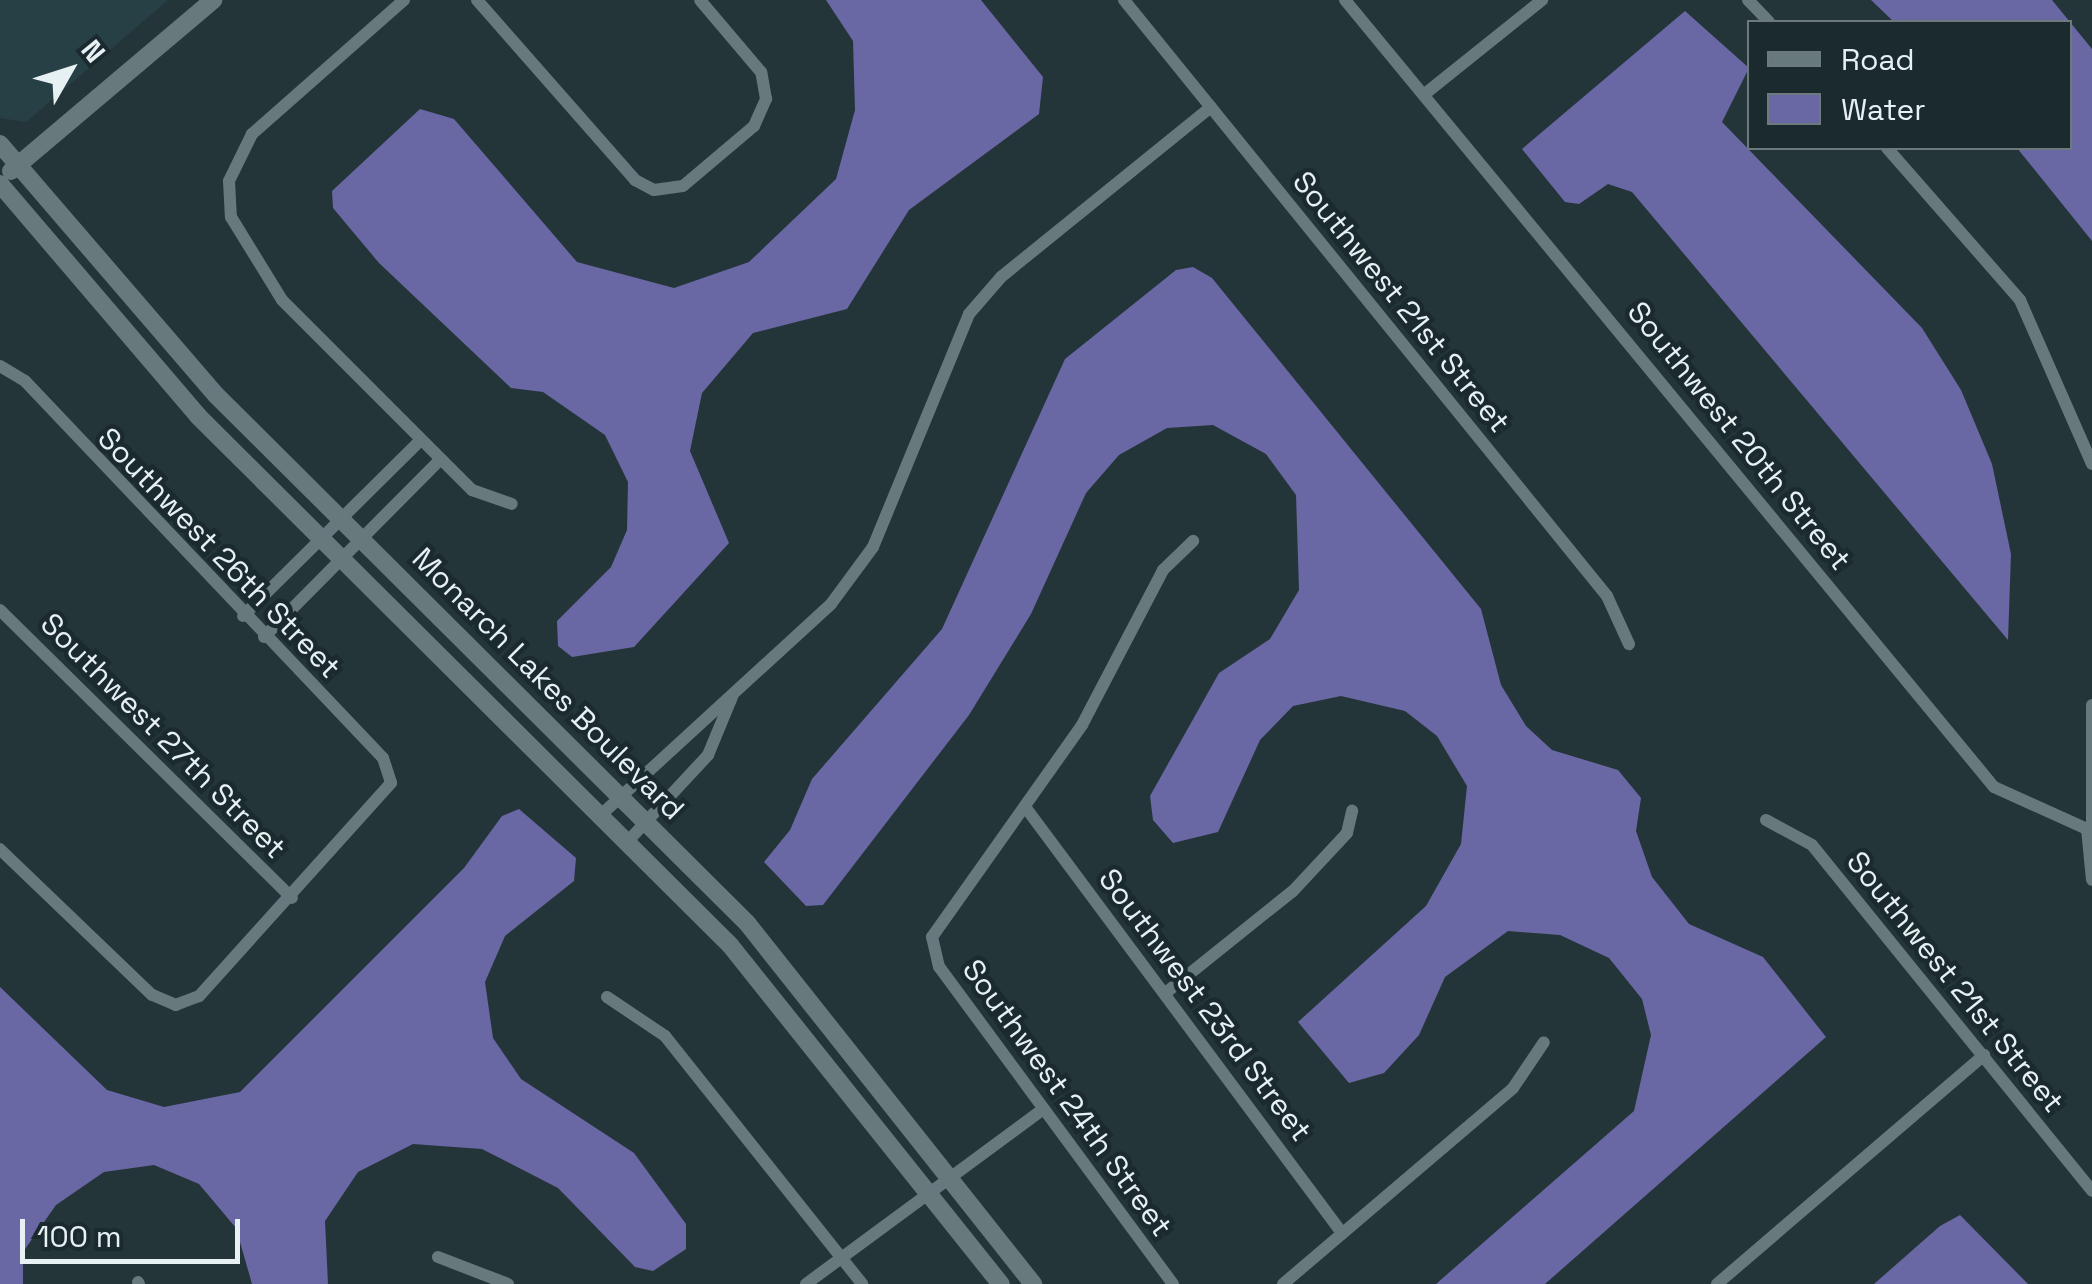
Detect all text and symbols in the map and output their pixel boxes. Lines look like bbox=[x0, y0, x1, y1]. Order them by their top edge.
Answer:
north arrow bbox=[20, 20, 120, 120]
legend bbox=[1747, 20, 2072, 150]
text: N bbox=[73, 32, 113, 70]
text: Road bbox=[1841, 40, 1915, 79]
text: Water bbox=[1841, 90, 1926, 129]
street label: Southwest 21st Street bbox=[1285, 164, 1517, 440]
street label: Southwest 20th Street bbox=[1620, 295, 1858, 577]
street label: Southwest 26th Street bbox=[90, 420, 348, 686]
street label: Monarch Lakes Boulevard bbox=[405, 541, 691, 827]
street label: Southwest 27th Street bbox=[33, 606, 293, 866]
street label: Southwest 21st Street bbox=[1839, 844, 2071, 1120]
street label: Southwest 23rd Street bbox=[1091, 862, 1319, 1148]
street label: Southwest 24th Street bbox=[954, 953, 1180, 1243]
scale bar bbox=[25, 1199, 245, 1261]
text: 100 m bbox=[37, 1217, 122, 1256]

